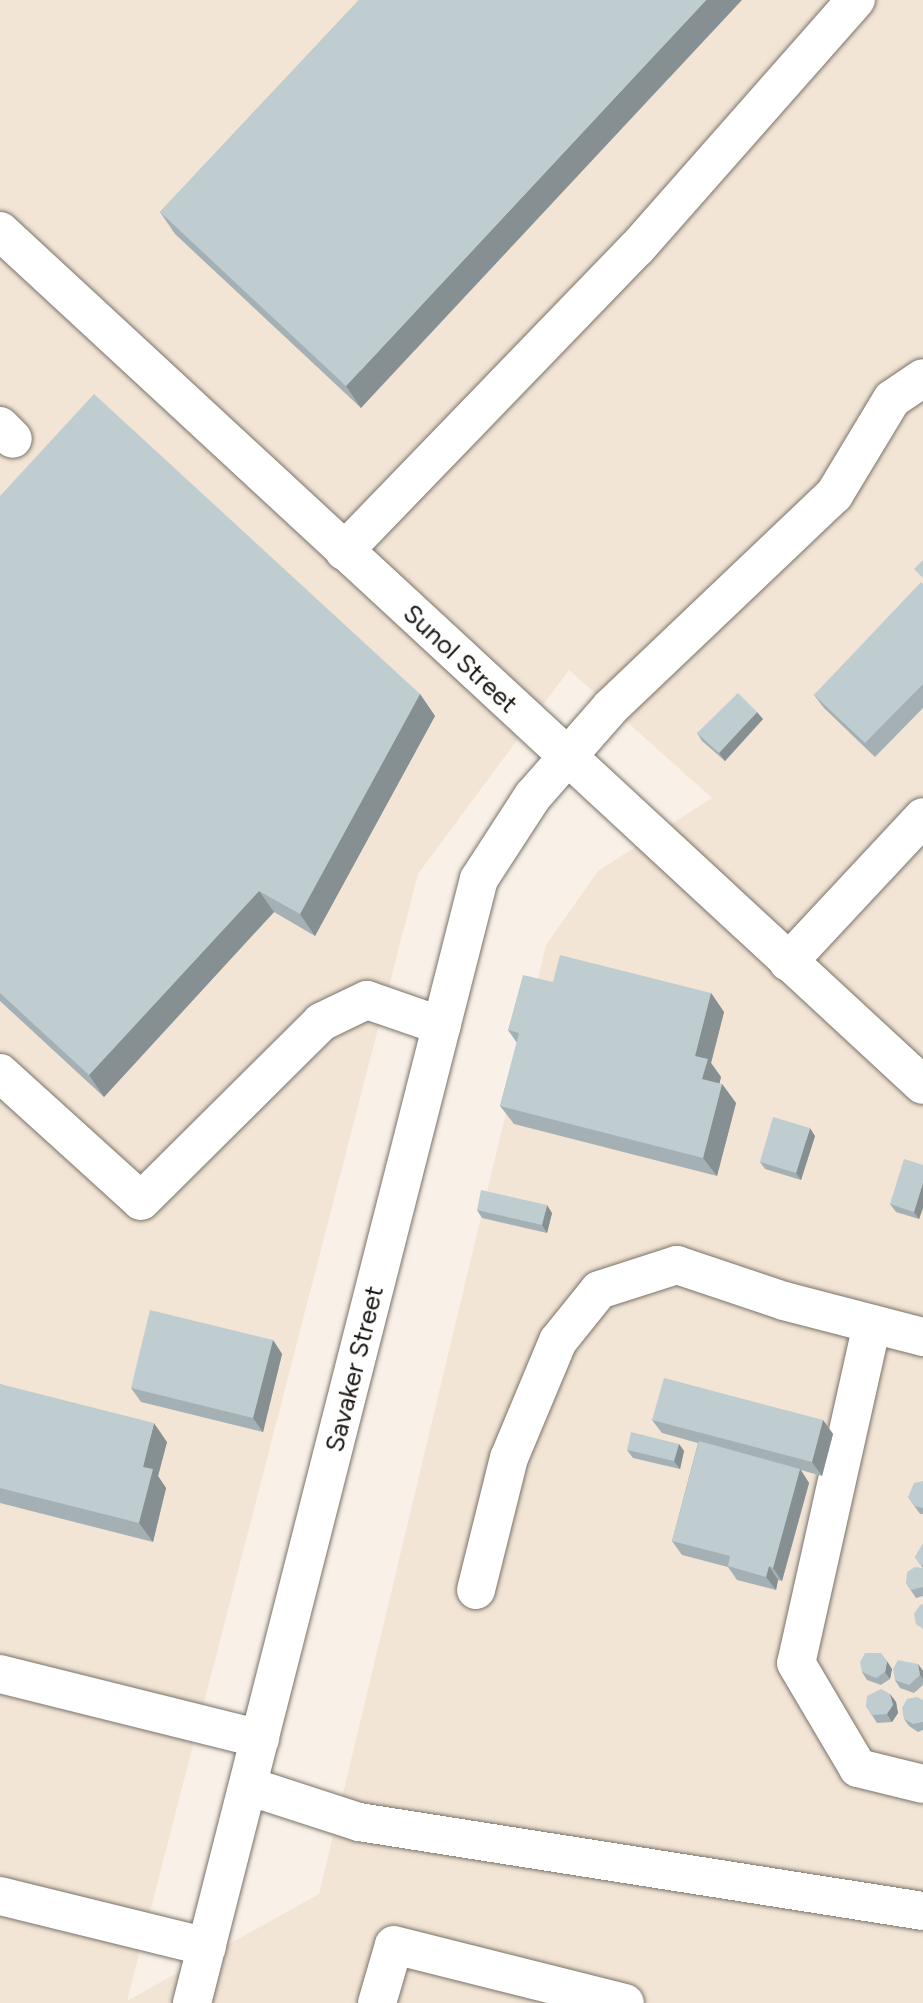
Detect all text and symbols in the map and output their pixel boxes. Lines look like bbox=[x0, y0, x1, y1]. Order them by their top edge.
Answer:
street label: Sunol Street bbox=[396, 598, 524, 720]
street label: Savaker Street bbox=[319, 1283, 391, 1455]

